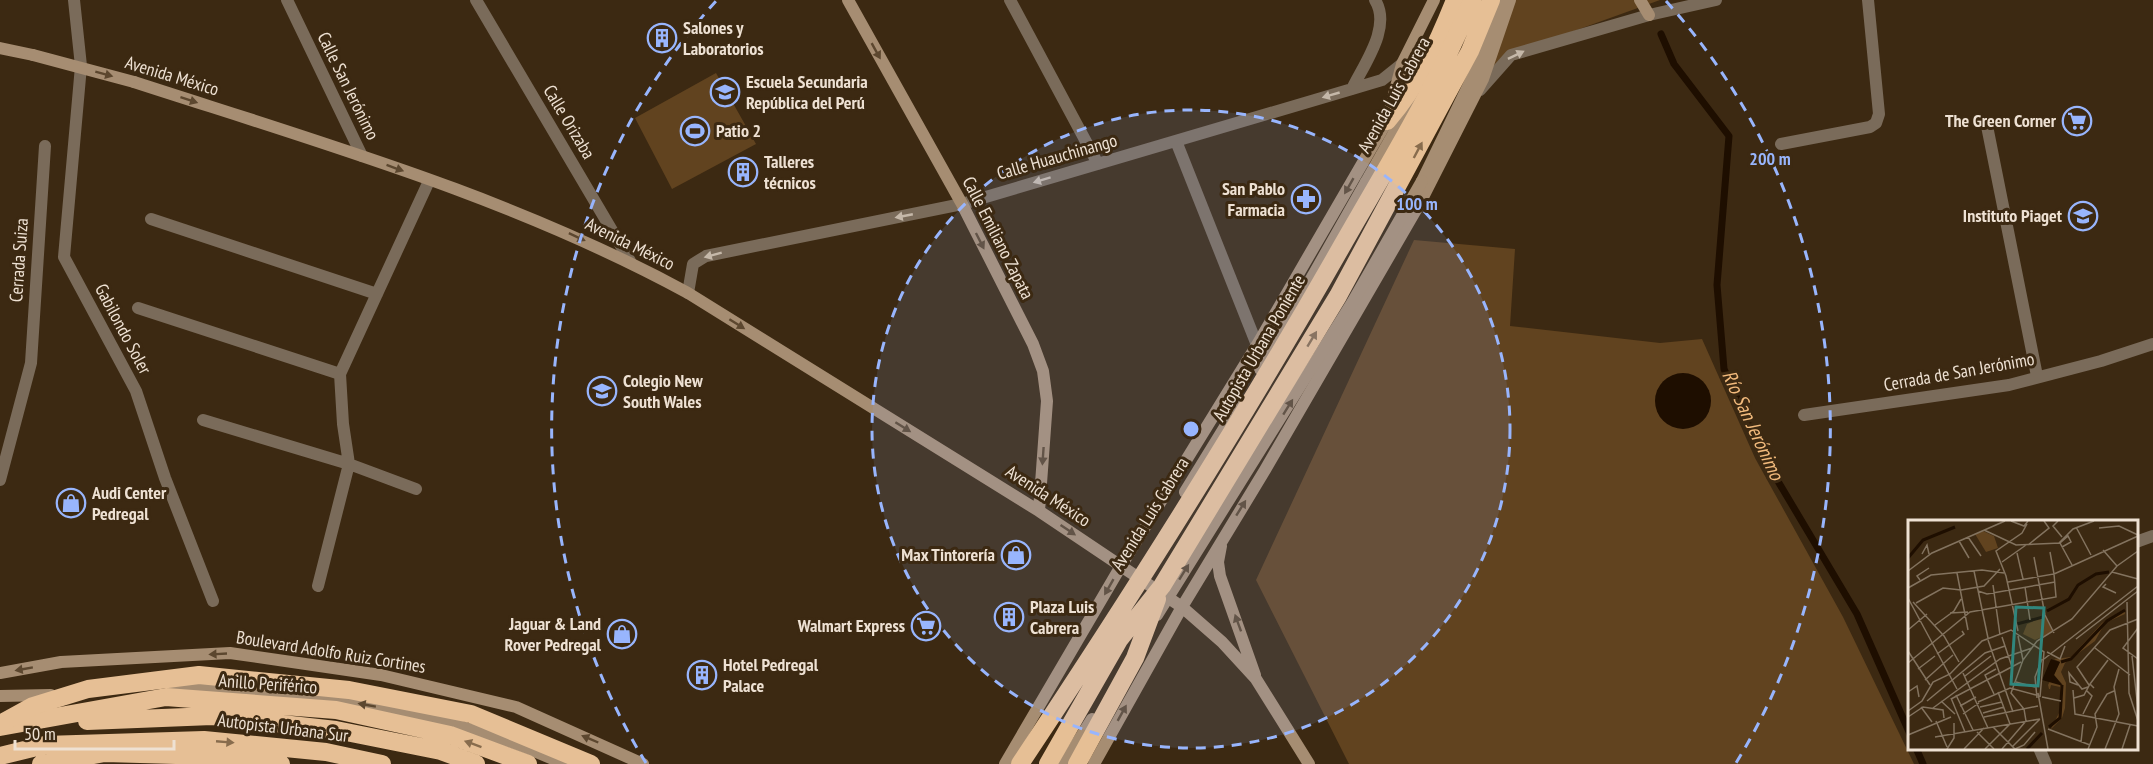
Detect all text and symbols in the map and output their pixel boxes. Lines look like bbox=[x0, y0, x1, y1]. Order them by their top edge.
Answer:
place label: Salones y Laboratorios bbox=[683, 16, 764, 60]
building icon: Salones y Laboratorios bbox=[646, 22, 678, 54]
street label: Calle San Jerónimo bbox=[312, 28, 385, 144]
street label: Avenida Luis Cabrera bbox=[1352, 33, 1435, 157]
one-way arrow bbox=[871, 43, 882, 59]
street label: Avenida México bbox=[123, 50, 222, 101]
one-way arrow bbox=[1507, 51, 1525, 61]
one-way arrow bbox=[95, 70, 113, 80]
place label: Escuela Secundaria República del Perú bbox=[746, 70, 868, 114]
school or university icon: Escuela Secundaria República del Perú bbox=[709, 76, 741, 108]
street label: Calle Orizaba bbox=[538, 81, 600, 163]
one-way arrow bbox=[1321, 91, 1339, 100]
one-way arrow bbox=[180, 96, 198, 106]
supermarket icon: The Green Corner bbox=[2061, 105, 2093, 137]
place label: The Green Corner bbox=[1945, 109, 2057, 132]
sports icon: Patio 2 bbox=[679, 115, 711, 147]
place label: Patio 2 bbox=[716, 119, 761, 142]
street label: Calle Huauchinango bbox=[994, 128, 1120, 185]
one-way arrow bbox=[1413, 142, 1423, 159]
text: 200 m bbox=[1749, 147, 1791, 170]
place label: Talleres técnicos bbox=[764, 150, 816, 194]
building icon: Talleres técnicos bbox=[727, 156, 759, 188]
one-way arrow bbox=[386, 163, 404, 173]
street label: Calle Emiliano Zapata bbox=[958, 173, 1039, 303]
one-way arrow bbox=[1033, 176, 1051, 185]
place label: San Pablo Farmacia bbox=[1222, 177, 1285, 221]
one-way arrow bbox=[1344, 178, 1354, 195]
pharmacy icon: San Pablo Farmacia bbox=[1290, 183, 1322, 215]
text: 100 m bbox=[1396, 192, 1438, 215]
school or university icon: Instituto Piaget bbox=[2067, 200, 2099, 232]
place label: Instituto Piaget bbox=[1963, 204, 2063, 227]
street label: Avenida México bbox=[582, 212, 679, 275]
one-way arrow bbox=[895, 212, 914, 221]
street label: Cerrada Suiza bbox=[4, 217, 33, 303]
one-way arrow bbox=[568, 232, 586, 242]
one-way arrow bbox=[975, 232, 985, 249]
one-way arrow bbox=[704, 251, 722, 260]
street label: Autopista Urbana Poniente bbox=[1207, 270, 1310, 425]
street label: Gabilondo Soler bbox=[90, 280, 157, 378]
one-way arrow bbox=[729, 318, 746, 329]
one-way arrow bbox=[1307, 331, 1318, 347]
street label: Cerrada de San Jerónimo bbox=[1882, 347, 2036, 396]
water label: Río San Jerónimo bbox=[1716, 366, 1790, 485]
place label: Colegio New South Wales bbox=[623, 369, 703, 413]
school or university icon: Colegio New South Wales bbox=[586, 375, 618, 407]
one-way arrow bbox=[1282, 399, 1293, 415]
centre of rings bbox=[1181, 419, 1201, 439]
one-way arrow bbox=[895, 421, 911, 432]
one-way arrow bbox=[1039, 447, 1048, 466]
street label: Avenida Luis Cabrera bbox=[1106, 453, 1194, 575]
street label: Avenida México bbox=[1001, 460, 1095, 532]
place label: Audi Center Pedregal bbox=[91, 481, 167, 525]
shop icon: Audi Center Pedregal bbox=[55, 487, 87, 519]
one-way arrow bbox=[1236, 500, 1247, 516]
inset map bbox=[1908, 520, 2138, 749]
one-way arrow bbox=[1060, 525, 1076, 536]
shop icon: Max Tintorería bbox=[1000, 539, 1032, 571]
place label: Max Tintorería bbox=[901, 543, 995, 566]
one-way arrow bbox=[1179, 564, 1190, 580]
one-way arrow bbox=[1103, 579, 1114, 595]
place label: Plaza Luis Cabrera bbox=[1030, 595, 1094, 639]
building icon: Plaza Luis Cabrera bbox=[993, 601, 1025, 633]
supermarket icon: Walmart Express bbox=[910, 610, 942, 642]
place label: Jaguar & Land Rover Pedregal bbox=[505, 612, 602, 656]
place label: Walmart Express bbox=[797, 614, 905, 637]
one-way arrow bbox=[1233, 614, 1243, 632]
shop icon: Jaguar & Land Rover Pedregal bbox=[606, 618, 638, 650]
street label: Boulevard Adolfo Ruiz Cortines bbox=[235, 625, 427, 678]
one-way arrow bbox=[209, 649, 228, 658]
place label: Hotel Pedregal Palace bbox=[723, 653, 819, 697]
building icon: Hotel Pedregal Palace bbox=[686, 659, 718, 691]
one-way arrow bbox=[15, 665, 34, 674]
street label: Anillo Periférico bbox=[218, 669, 318, 698]
one-way arrow bbox=[358, 700, 377, 709]
one-way arrow bbox=[1117, 704, 1127, 721]
street label: Autopista Urbana Sur bbox=[216, 708, 350, 747]
scale bar bbox=[15, 713, 174, 751]
text: 50 m bbox=[24, 722, 56, 745]
one-way arrow bbox=[581, 734, 599, 744]
one-way arrow bbox=[216, 737, 235, 747]
one-way arrow bbox=[464, 738, 482, 748]

